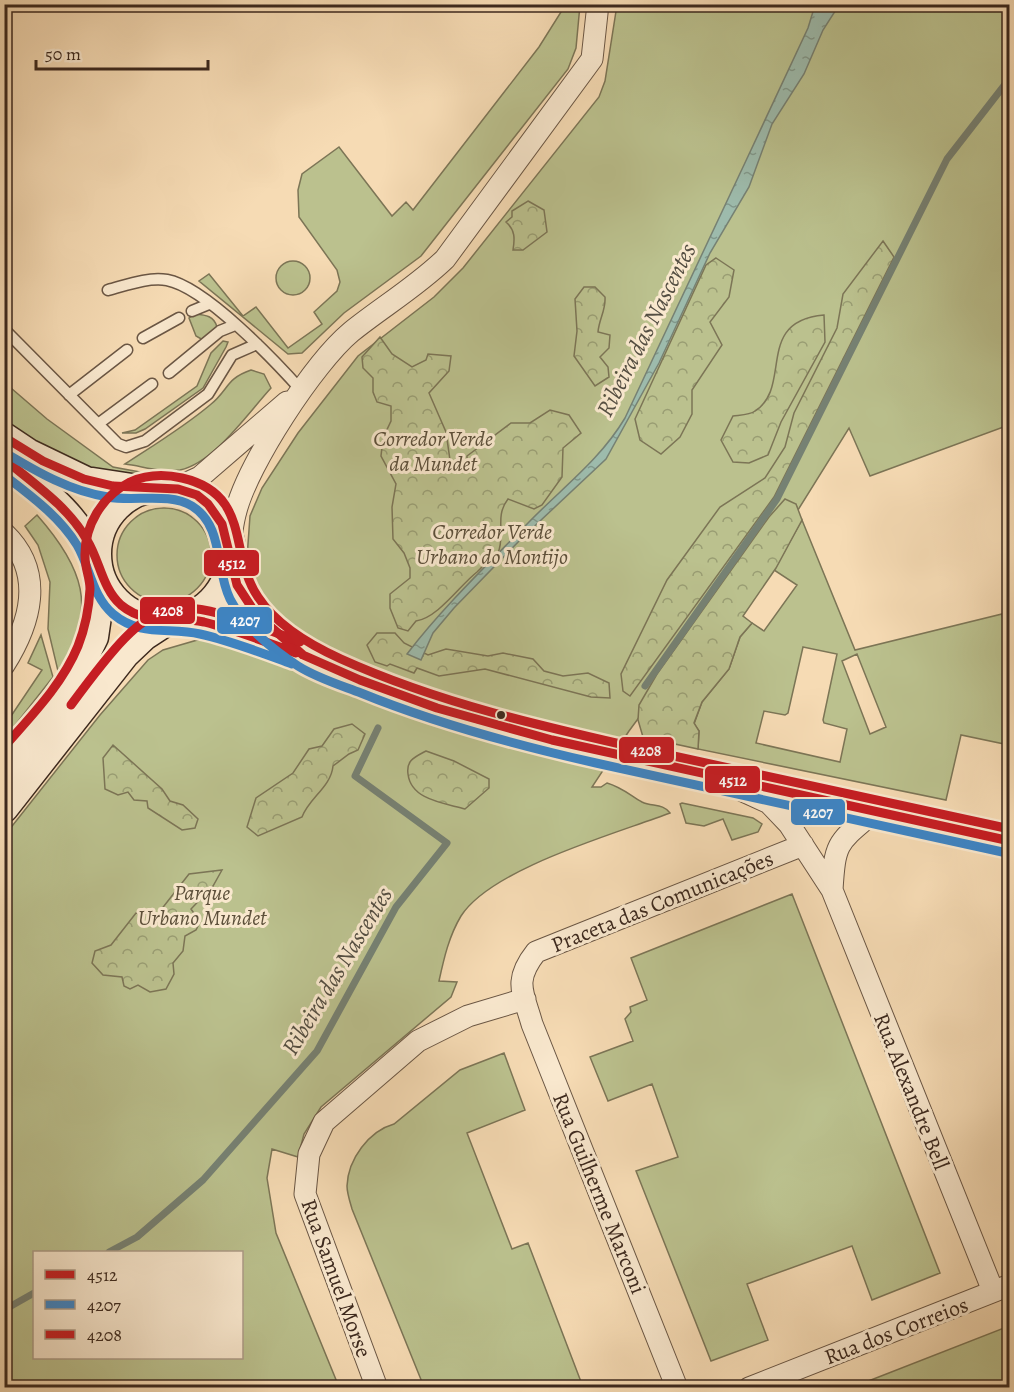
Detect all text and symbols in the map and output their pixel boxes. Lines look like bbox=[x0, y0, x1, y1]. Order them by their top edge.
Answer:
scale bar bbox=[36, 33, 208, 71]
text: 50 m bbox=[45, 42, 81, 66]
water label: Ribeira das Nascentes bbox=[588, 238, 704, 422]
park label: Corredor Verde da Mundet bbox=[373, 424, 493, 479]
park label: Corredor Verde Urbano do Montijo bbox=[416, 517, 568, 572]
line badge: 4512 bbox=[203, 549, 260, 577]
text: 4512 bbox=[218, 553, 246, 575]
line badge: 4208 bbox=[139, 596, 196, 625]
text: 4208 bbox=[153, 600, 184, 622]
line badge: 4207 bbox=[216, 606, 273, 635]
text: 4207 bbox=[230, 610, 260, 632]
unlabelled marker bbox=[495, 709, 507, 721]
line badge: 4208 bbox=[618, 736, 675, 764]
text: 4208 bbox=[631, 740, 662, 762]
line badge: 4512 bbox=[704, 765, 761, 794]
text: 4512 bbox=[719, 770, 747, 792]
line badge: 4207 bbox=[790, 798, 846, 826]
text: 4207 bbox=[803, 802, 833, 824]
street label: Praceta das Comunicações bbox=[547, 844, 778, 960]
park label: Parque Urbano Mundet bbox=[138, 878, 267, 933]
water label: Ribeira das Nascentes bbox=[274, 881, 400, 1061]
street label: Rua Alexandre Bell bbox=[866, 1009, 956, 1174]
street label: Rua Guilherme Marconi bbox=[545, 1088, 653, 1298]
street label: Rua Samuel Morse bbox=[293, 1195, 379, 1362]
legend bbox=[33, 1251, 243, 1359]
text: 4512 bbox=[87, 1263, 118, 1287]
street label: Rua dos Correios bbox=[820, 1290, 973, 1372]
text: 4207 bbox=[87, 1293, 121, 1317]
text: 4208 bbox=[87, 1323, 122, 1347]

